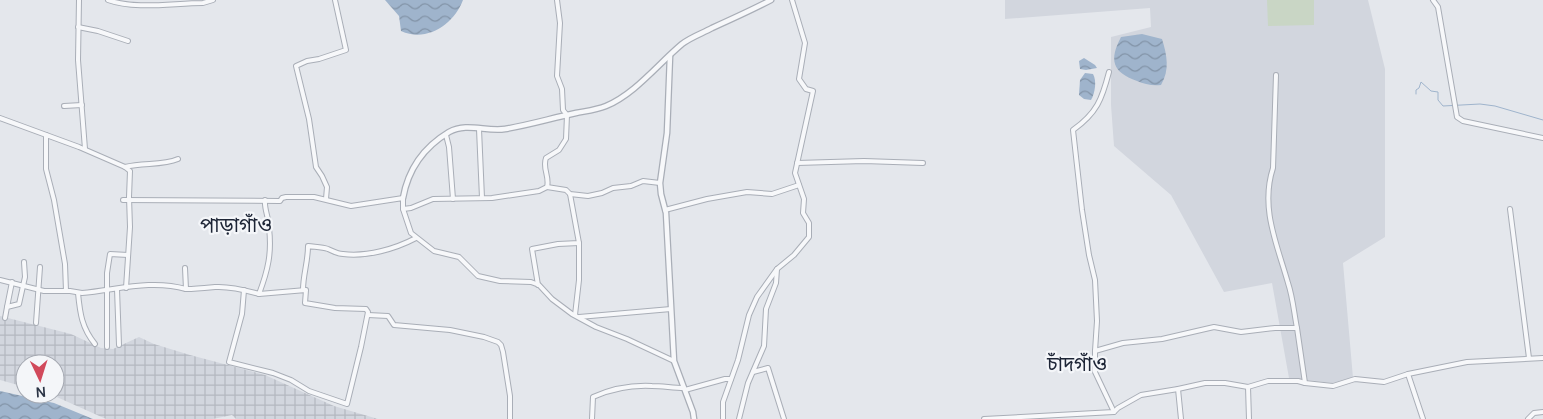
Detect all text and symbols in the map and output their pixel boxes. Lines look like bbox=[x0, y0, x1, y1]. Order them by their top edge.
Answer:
district label: পাড়াগাঁও bbox=[200, 211, 272, 238]
district label: চাঁদগাঁও bbox=[1046, 350, 1107, 377]
north arrow bbox=[15, 354, 65, 404]
text: N bbox=[35, 383, 47, 402]

